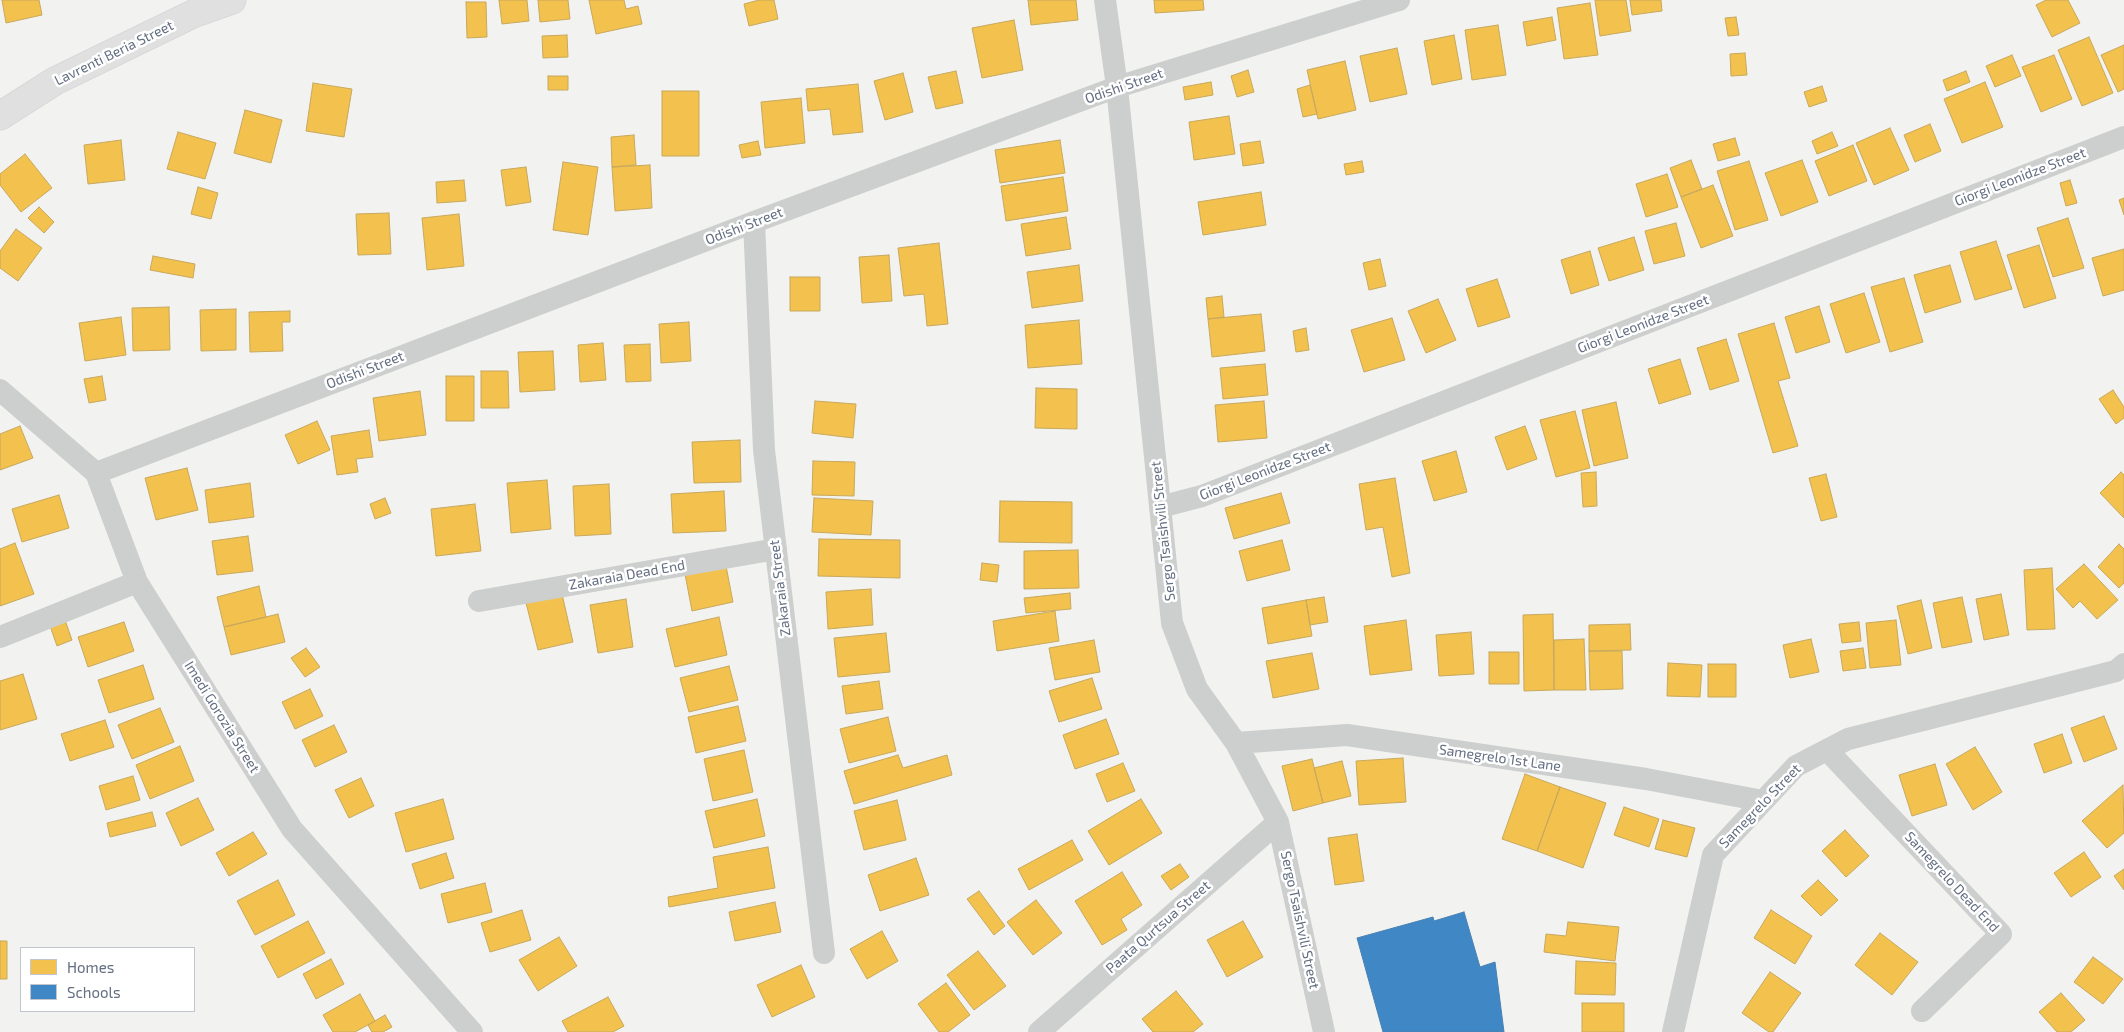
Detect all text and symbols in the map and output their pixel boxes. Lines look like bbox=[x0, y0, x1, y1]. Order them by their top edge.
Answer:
street label: Lavrenti Beria Street bbox=[52, 17, 176, 89]
street label: Odishi Street bbox=[1083, 65, 1165, 107]
street label: Giorgi Leonidze Street bbox=[1952, 144, 2088, 210]
street label: Odishi Street bbox=[703, 204, 785, 248]
street label: Giorgi Leonidze Street bbox=[1575, 291, 1711, 357]
street label: Odishi Street bbox=[324, 348, 406, 392]
street label: Giorgi Leonidze Street bbox=[1197, 438, 1333, 504]
street label: Sergo Tsaishvili Street bbox=[1147, 460, 1179, 602]
street label: Zakaraia Street bbox=[766, 539, 794, 637]
street label: Zakaraia Dead End bbox=[568, 557, 686, 593]
street label: Imedi Gorozia Street bbox=[181, 658, 263, 776]
street label: Samegrelo 1st Lane bbox=[1438, 741, 1562, 775]
street label: Samegrelo Street bbox=[1716, 761, 1804, 851]
street label: Samegrelo Dead End bbox=[1901, 828, 2003, 936]
street label: Sergo Tsaishvili Street bbox=[1277, 850, 1323, 990]
street label: Paata Qurtsua Street bbox=[1102, 877, 1214, 977]
legend bbox=[20, 947, 195, 1012]
text: Homes bbox=[67, 958, 114, 976]
text: Schools bbox=[67, 983, 121, 1001]

